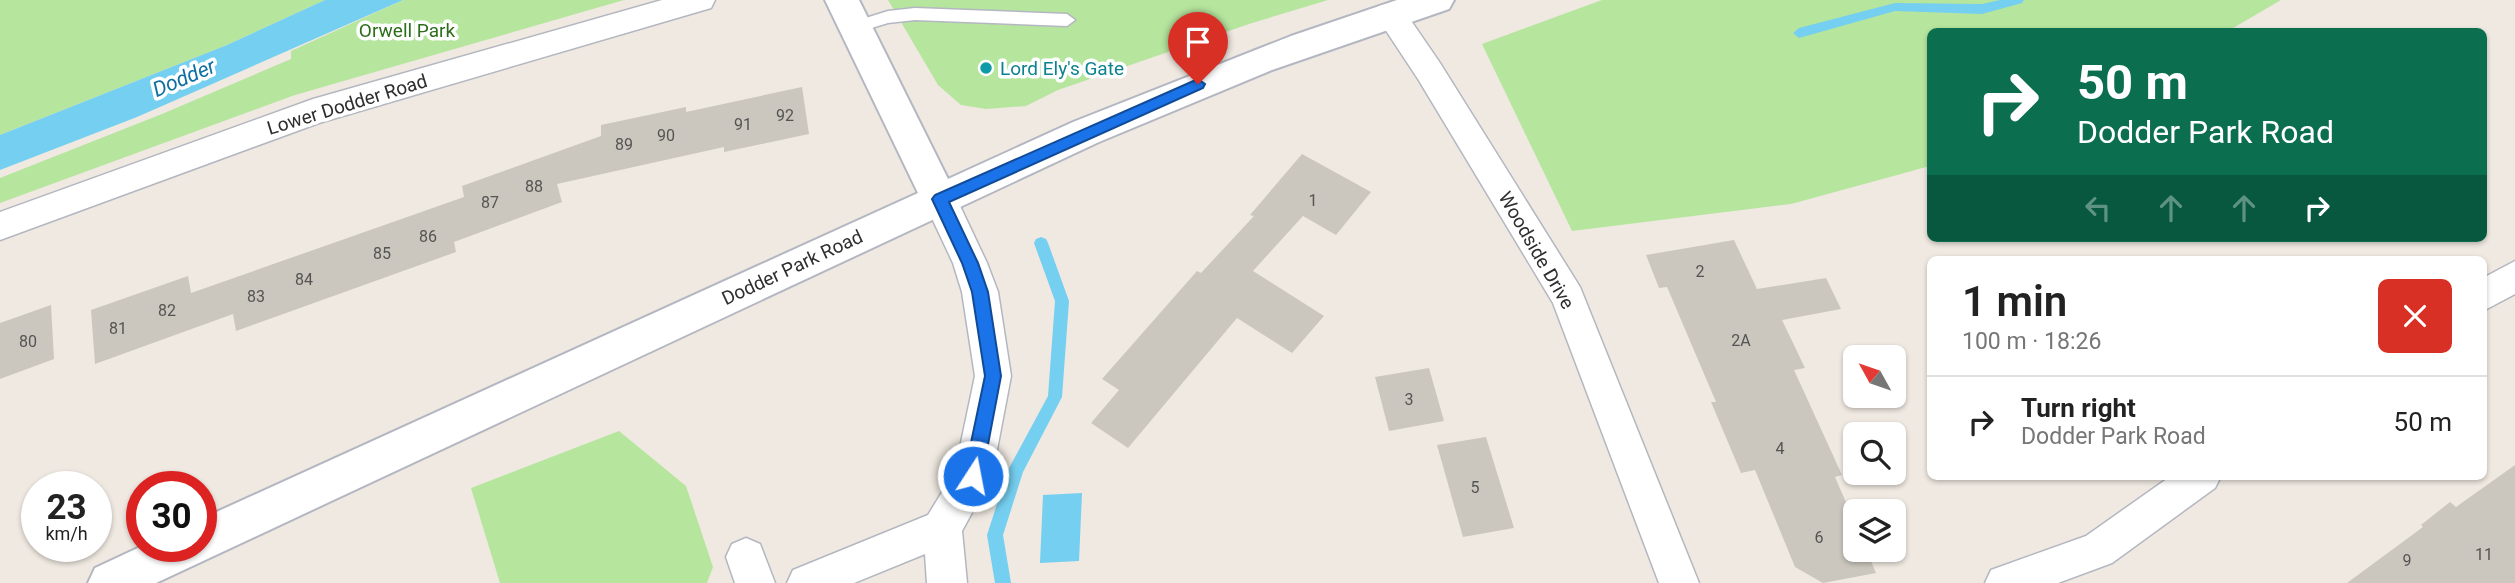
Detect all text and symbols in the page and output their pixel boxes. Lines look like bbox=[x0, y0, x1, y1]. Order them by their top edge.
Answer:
pin bbox=[1168, 12.0, 1228, 84]
park label: Orwell Park bbox=[359, 19, 455, 42]
icon: arrive bbox=[1179, 23, 1217, 61]
water label: Dodder bbox=[149, 54, 220, 102]
text: 50 m bbox=[2077, 54, 2188, 111]
icon: right bbox=[1962, 56, 2053, 147]
place label: Lord Ely's Gate bbox=[1000, 57, 1124, 80]
marker: Lord Ely's Gate bbox=[978, 60, 994, 76]
street label: Lower Dodder Road bbox=[264, 69, 430, 140]
house number: 92 bbox=[776, 106, 794, 125]
text: Dodder Park Road bbox=[2077, 113, 2334, 151]
house number: 91 bbox=[734, 115, 752, 134]
house number: 90 bbox=[657, 126, 675, 145]
house number: 89 bbox=[615, 135, 633, 154]
house number: 88 bbox=[525, 177, 543, 196]
street label: Woodside Drive bbox=[1494, 188, 1579, 313]
icon: left bbox=[2079, 189, 2117, 227]
icon: ahead bbox=[2152, 189, 2190, 227]
icon: ahead bbox=[2225, 189, 2263, 227]
icon: right bbox=[2298, 189, 2336, 227]
house number: 1 bbox=[1309, 191, 1318, 210]
house number: 87 bbox=[481, 193, 499, 212]
street label: Dodder Park Road bbox=[718, 225, 866, 310]
house number: 86 bbox=[419, 227, 437, 246]
house number: 85 bbox=[373, 244, 391, 263]
house number: 2 bbox=[1696, 262, 1705, 281]
house number: 84 bbox=[295, 270, 313, 289]
text: 1 min bbox=[1962, 277, 2067, 326]
button: close bbox=[2378, 279, 2452, 353]
house number: 83 bbox=[247, 287, 265, 306]
house number: 82 bbox=[158, 301, 176, 320]
house number: 81 bbox=[109, 319, 127, 338]
text: 100 m · 18:26 bbox=[1962, 328, 2101, 355]
house number: 2A bbox=[1731, 331, 1751, 350]
house number: 80 bbox=[19, 332, 37, 351]
north arrow bbox=[1843, 345, 1906, 408]
map controls bbox=[1843, 345, 1906, 562]
house number: 3 bbox=[1405, 390, 1414, 409]
text: Turn right bbox=[2021, 393, 2136, 423]
icon: right bbox=[1962, 403, 2000, 441]
text: 50 m bbox=[2394, 407, 2452, 437]
button: search bbox=[1843, 422, 1906, 485]
text: Dodder Park Road bbox=[2021, 423, 2206, 450]
position arrow bbox=[936, 439, 1010, 513]
house number: 4 bbox=[1776, 439, 1785, 458]
speed limit sign: 30 bbox=[126, 471, 217, 562]
house number: 5 bbox=[1471, 478, 1480, 497]
text: 23 bbox=[46, 487, 87, 528]
button: layers bbox=[1843, 499, 1906, 562]
text: km/h bbox=[45, 523, 88, 544]
house number: 6 bbox=[1815, 528, 1824, 547]
house number: 11 bbox=[2475, 545, 2493, 564]
house number: 9 bbox=[2403, 551, 2412, 570]

